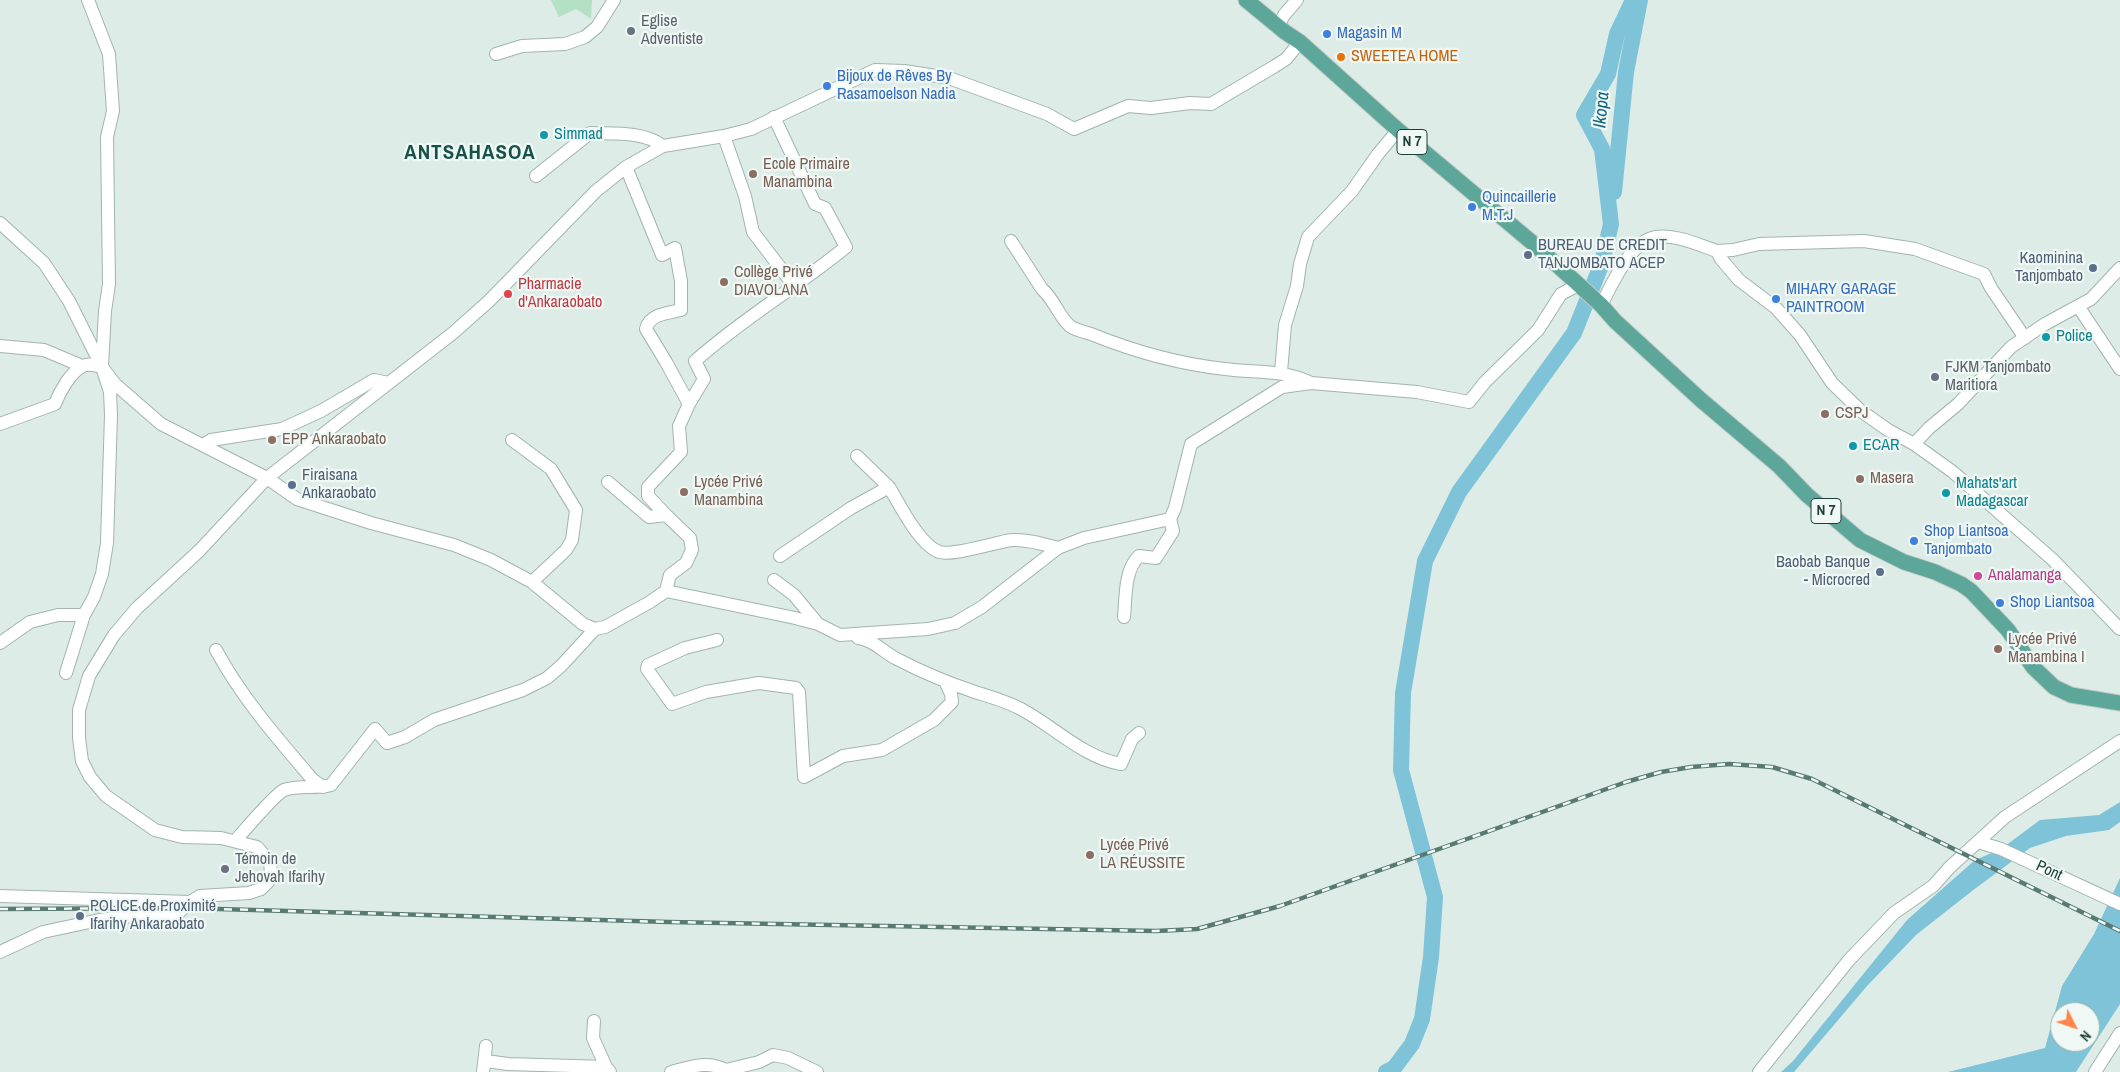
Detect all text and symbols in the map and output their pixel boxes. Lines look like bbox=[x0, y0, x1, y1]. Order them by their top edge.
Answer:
place label: Eglise Adventiste bbox=[641, 12, 703, 50]
place label: Magasin M bbox=[1337, 24, 1402, 44]
marker: Eglise Adventiste bbox=[625, 25, 637, 37]
marker: Magasin M bbox=[1321, 28, 1333, 40]
place label: SWEETEA HOME bbox=[1351, 47, 1458, 67]
marker: SWEETEA HOME bbox=[1335, 51, 1347, 63]
place label: Bijoux de Rêves By Rasamoelson Nadia bbox=[837, 67, 956, 105]
marker: Bijoux de Rêves By Rasamoelson Nadia bbox=[821, 80, 833, 92]
water label: Ikopa bbox=[1590, 91, 1614, 129]
place label: Simmad bbox=[554, 125, 603, 145]
marker: Simmad bbox=[538, 129, 550, 141]
road number: N 7 bbox=[1397, 130, 1427, 154]
district label: ANTSAHASOA bbox=[403, 140, 537, 166]
place label: Ecole Primaire Manambina bbox=[763, 155, 850, 193]
marker: Ecole Primaire Manambina bbox=[747, 168, 759, 180]
place label: Quincaillerie M.T.J bbox=[1482, 188, 1556, 226]
marker: Quincaillerie M.T.J bbox=[1466, 201, 1478, 213]
place label: BUREAU DE CREDIT TANJOMBATO ACEP bbox=[1538, 236, 1667, 274]
marker: BUREAU DE CREDIT TANJOMBATO ACEP bbox=[1522, 249, 1534, 261]
place label: Kaominina Tanjombato bbox=[2015, 249, 2083, 287]
marker: Kaominina Tanjombato bbox=[2087, 262, 2099, 274]
place label: Collège Privé DIAVOLANA bbox=[734, 263, 813, 301]
place label: Pharmacie d'Ankaraobato bbox=[518, 275, 602, 313]
marker: Collège Privé DIAVOLANA bbox=[718, 276, 730, 288]
place label: MIHARY GARAGE PAINTROOM bbox=[1786, 280, 1897, 318]
marker: Pharmacie d'Ankaraobato bbox=[502, 288, 514, 300]
marker: MIHARY GARAGE PAINTROOM bbox=[1770, 293, 1782, 305]
place label: Police bbox=[2056, 327, 2092, 347]
marker: Police bbox=[2040, 331, 2052, 343]
place label: FJKM Tanjombato Maritiora bbox=[1945, 358, 2051, 396]
marker: FJKM Tanjombato Maritiora bbox=[1929, 371, 1941, 383]
place label: CSPJ bbox=[1835, 404, 1869, 424]
marker: CSPJ bbox=[1819, 408, 1831, 420]
place label: EPP Ankaraobato bbox=[282, 430, 386, 450]
marker: EPP Ankaraobato bbox=[266, 434, 278, 446]
place label: ECAR bbox=[1863, 436, 1899, 456]
marker: ECAR bbox=[1847, 440, 1859, 452]
place label: Firaisana Ankaraobato bbox=[302, 466, 376, 504]
place label: Masera bbox=[1870, 469, 1914, 489]
place label: Lycée Privé Manambina bbox=[694, 473, 763, 511]
marker: Masera bbox=[1854, 473, 1866, 485]
place label: Mahats'art Madagascar bbox=[1956, 474, 2028, 512]
marker: Firaisana Ankaraobato bbox=[286, 479, 298, 491]
marker: Lycée Privé Manambina bbox=[678, 486, 690, 498]
marker: Mahats'art Madagascar bbox=[1940, 487, 1952, 499]
road number: N 7 bbox=[1811, 498, 1841, 524]
place label: Shop Liantsoa Tanjombato bbox=[1924, 522, 2009, 560]
marker: Shop Liantsoa Tanjombato bbox=[1908, 535, 1920, 547]
place label: Baobab Banque - Microcred bbox=[1776, 553, 1870, 591]
marker: Baobab Banque - Microcred bbox=[1874, 566, 1886, 578]
place label: Analamanga bbox=[1988, 566, 2062, 586]
marker: Analamanga bbox=[1972, 570, 1984, 582]
place label: Shop Liantsoa bbox=[2010, 593, 2095, 613]
marker: Shop Liantsoa bbox=[1994, 597, 2006, 609]
place label: Lycée Privé Manambina I bbox=[2008, 630, 2085, 668]
marker: Lycée Privé Manambina I bbox=[1992, 643, 2004, 655]
place label: Lycée Privé LA RÉUSSITE bbox=[1100, 836, 1185, 874]
marker: Lycée Privé LA RÉUSSITE bbox=[1084, 849, 1096, 861]
place label: Témoin de Jehovah Ifarihy bbox=[235, 850, 325, 888]
street label: Pont bbox=[2033, 857, 2065, 885]
marker: Témoin de Jehovah Ifarihy bbox=[219, 863, 231, 875]
place label: POLICE de Proximité Ifarihy Ankaraobato bbox=[90, 897, 216, 935]
marker: POLICE de Proximité Ifarihy Ankaraobato bbox=[74, 910, 86, 922]
north arrow bbox=[2050, 1002, 2100, 1052]
text: N bbox=[2076, 1027, 2095, 1045]

